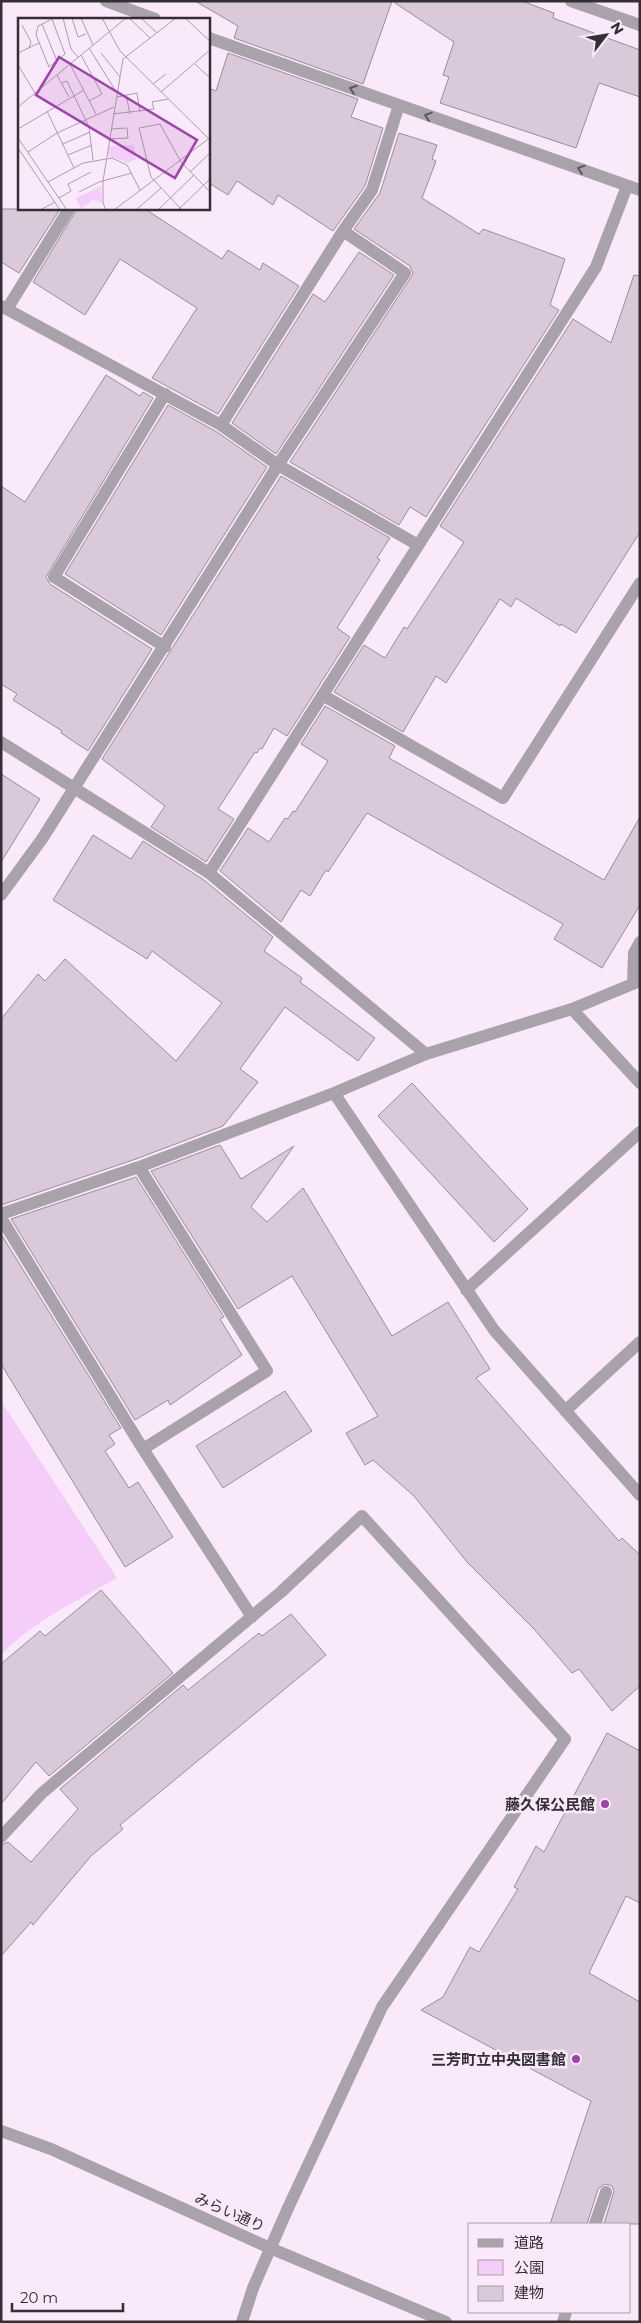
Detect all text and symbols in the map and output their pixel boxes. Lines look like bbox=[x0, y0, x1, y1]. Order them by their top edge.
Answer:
north arrow bbox=[581, 10, 631, 60]
inset map bbox=[18, 18, 210, 210]
text: N bbox=[607, 19, 628, 38]
one-way arrow bbox=[349, 85, 358, 95]
one-way arrow bbox=[424, 111, 432, 121]
one-way arrow bbox=[577, 165, 586, 175]
place label: 藤久保公民館 bbox=[505, 1795, 595, 1814]
marker: 藤久保公民館 bbox=[599, 1798, 611, 1810]
place label: 三芳町立中央図書館 bbox=[431, 2050, 566, 2069]
marker: 三芳町立中央図書館 bbox=[570, 2053, 582, 2065]
street label: みらい通り bbox=[192, 2188, 268, 2236]
legend bbox=[468, 2223, 631, 2313]
text: 道路 bbox=[514, 2233, 544, 2252]
text: 公園 bbox=[514, 2258, 544, 2277]
scale bar bbox=[12, 2280, 124, 2312]
text: 建物 bbox=[514, 2283, 544, 2302]
text: 20 m bbox=[20, 2288, 58, 2307]

